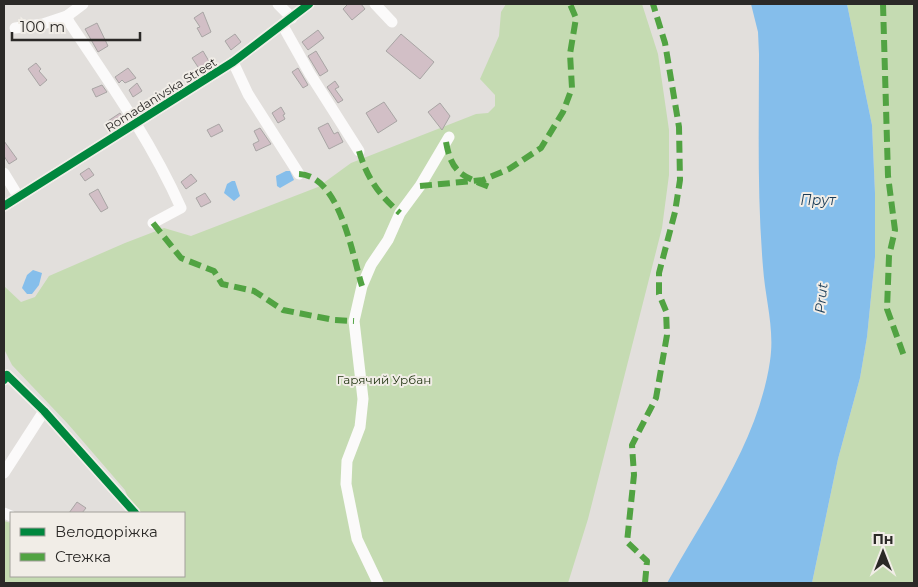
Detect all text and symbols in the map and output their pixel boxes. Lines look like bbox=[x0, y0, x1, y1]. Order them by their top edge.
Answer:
scale bar bbox=[12, 10, 140, 42]
text: 100 m bbox=[20, 17, 65, 36]
street label: Romadanivska Street bbox=[102, 54, 219, 135]
water label: Прут bbox=[800, 191, 837, 209]
water label: Prut bbox=[810, 282, 832, 314]
park label: Гарячий Урбан bbox=[337, 372, 431, 387]
legend bbox=[10, 512, 185, 577]
text: Велодоріжка bbox=[55, 522, 158, 541]
north arrow bbox=[858, 527, 908, 577]
text: Пн bbox=[872, 530, 894, 548]
text: Стежка bbox=[55, 547, 111, 566]

